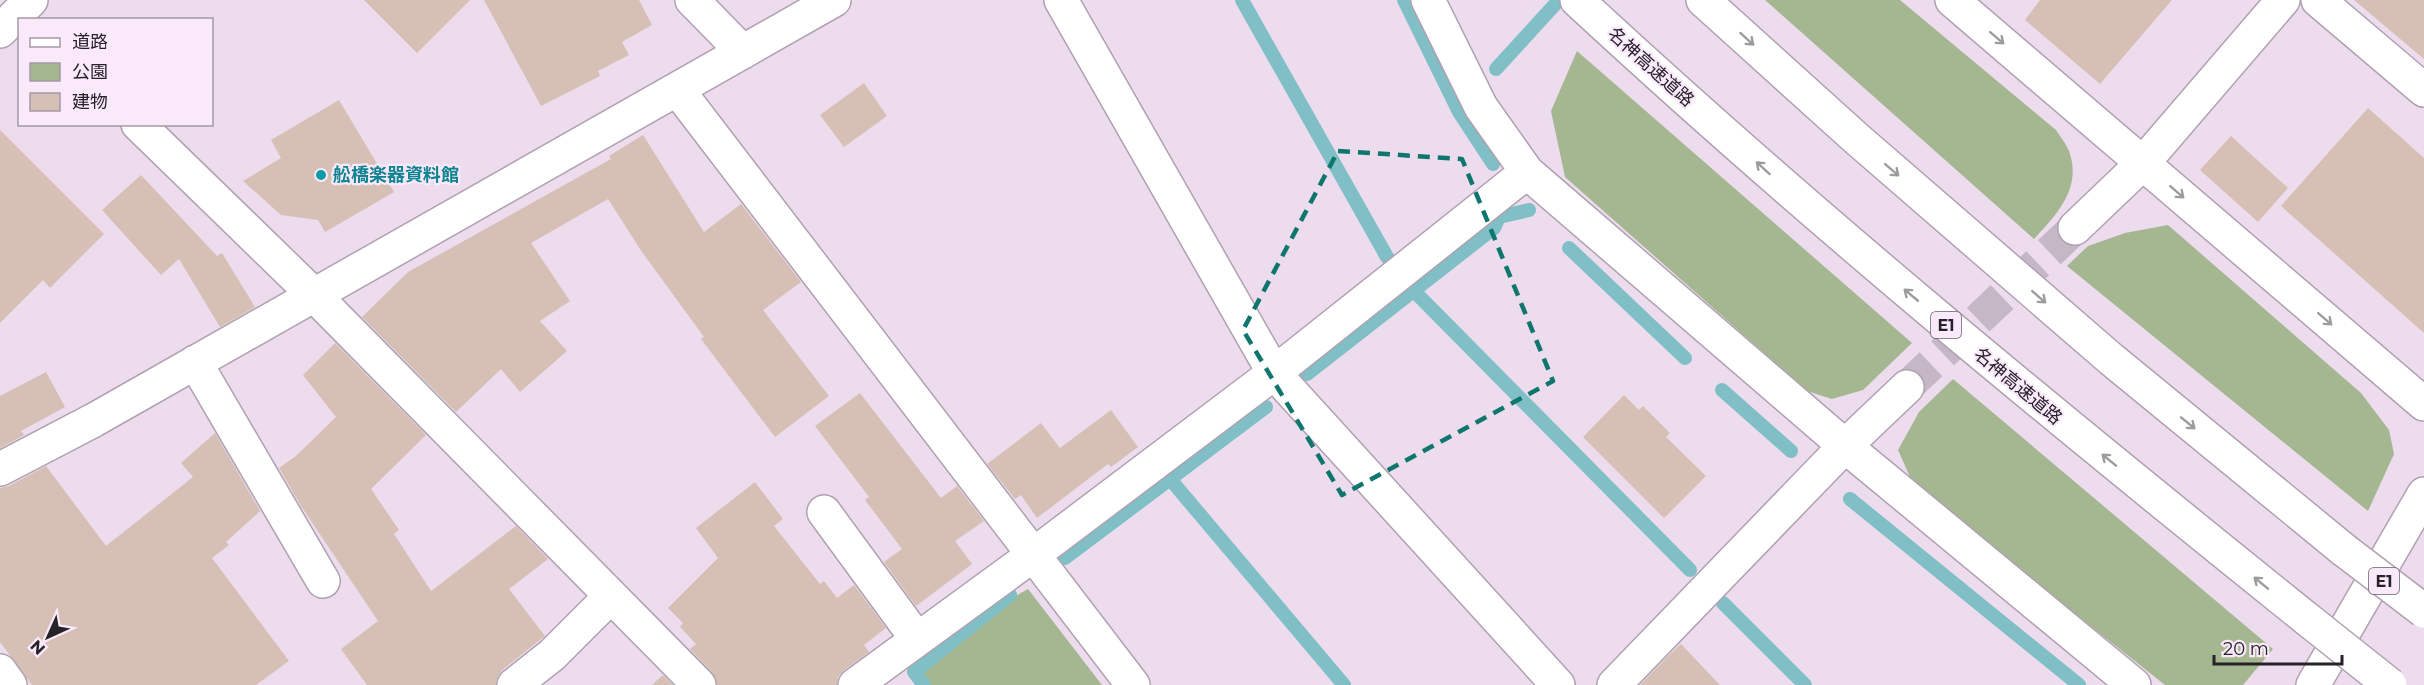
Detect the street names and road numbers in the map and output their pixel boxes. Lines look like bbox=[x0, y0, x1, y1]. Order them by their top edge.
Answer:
street label: 名神高速道路 bbox=[1604, 23, 1698, 111]
road number: E1 bbox=[1931, 312, 1961, 338]
street label: 名神高速道路 bbox=[1970, 343, 2066, 429]
road number: E1 bbox=[2369, 568, 2399, 594]

